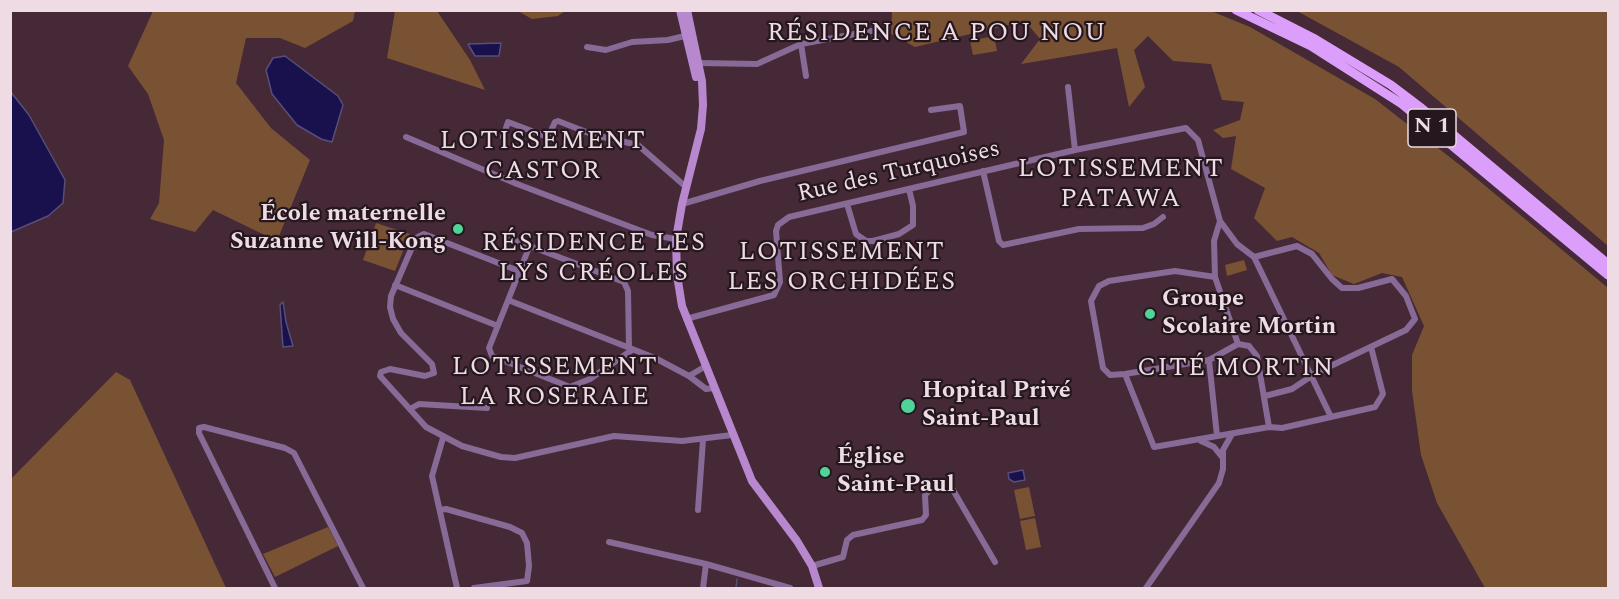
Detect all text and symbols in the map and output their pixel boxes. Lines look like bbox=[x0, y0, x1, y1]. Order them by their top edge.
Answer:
district label: RÉSIDENCE A POU NOU bbox=[767, 19, 1107, 51]
road number: N 1 bbox=[1408, 109, 1456, 147]
district label: LOTISSEMENT CASTOR bbox=[440, 127, 646, 188]
street label: Rue des Turquoises bbox=[795, 136, 1003, 210]
district label: LOTISSEMENT PATAWA bbox=[1018, 155, 1224, 216]
place label: École maternelle Suzanne Will-Kong bbox=[230, 201, 446, 257]
marker: École maternelle Suzanne Will-Kong bbox=[451, 222, 465, 236]
district label: RÉSIDENCE LES LYS CRÉOLES bbox=[482, 229, 706, 290]
district label: LOTISSEMENT LES ORCHIDÉES bbox=[727, 238, 957, 300]
place label: Groupe Scolaire Mortin bbox=[1162, 286, 1336, 342]
marker: Groupe Scolaire Mortin bbox=[1143, 307, 1157, 321]
district label: LOTISSEMENT LA ROSERAIE bbox=[452, 353, 658, 414]
district label: CITÉ MORTIN bbox=[1137, 354, 1335, 386]
place label: Hopital Privé Saint-Paul bbox=[922, 378, 1071, 434]
marker: Hopital Privé Saint-Paul bbox=[899, 397, 917, 415]
place label: Église Saint-Paul bbox=[837, 444, 954, 500]
marker: Église Saint-Paul bbox=[818, 465, 832, 479]

